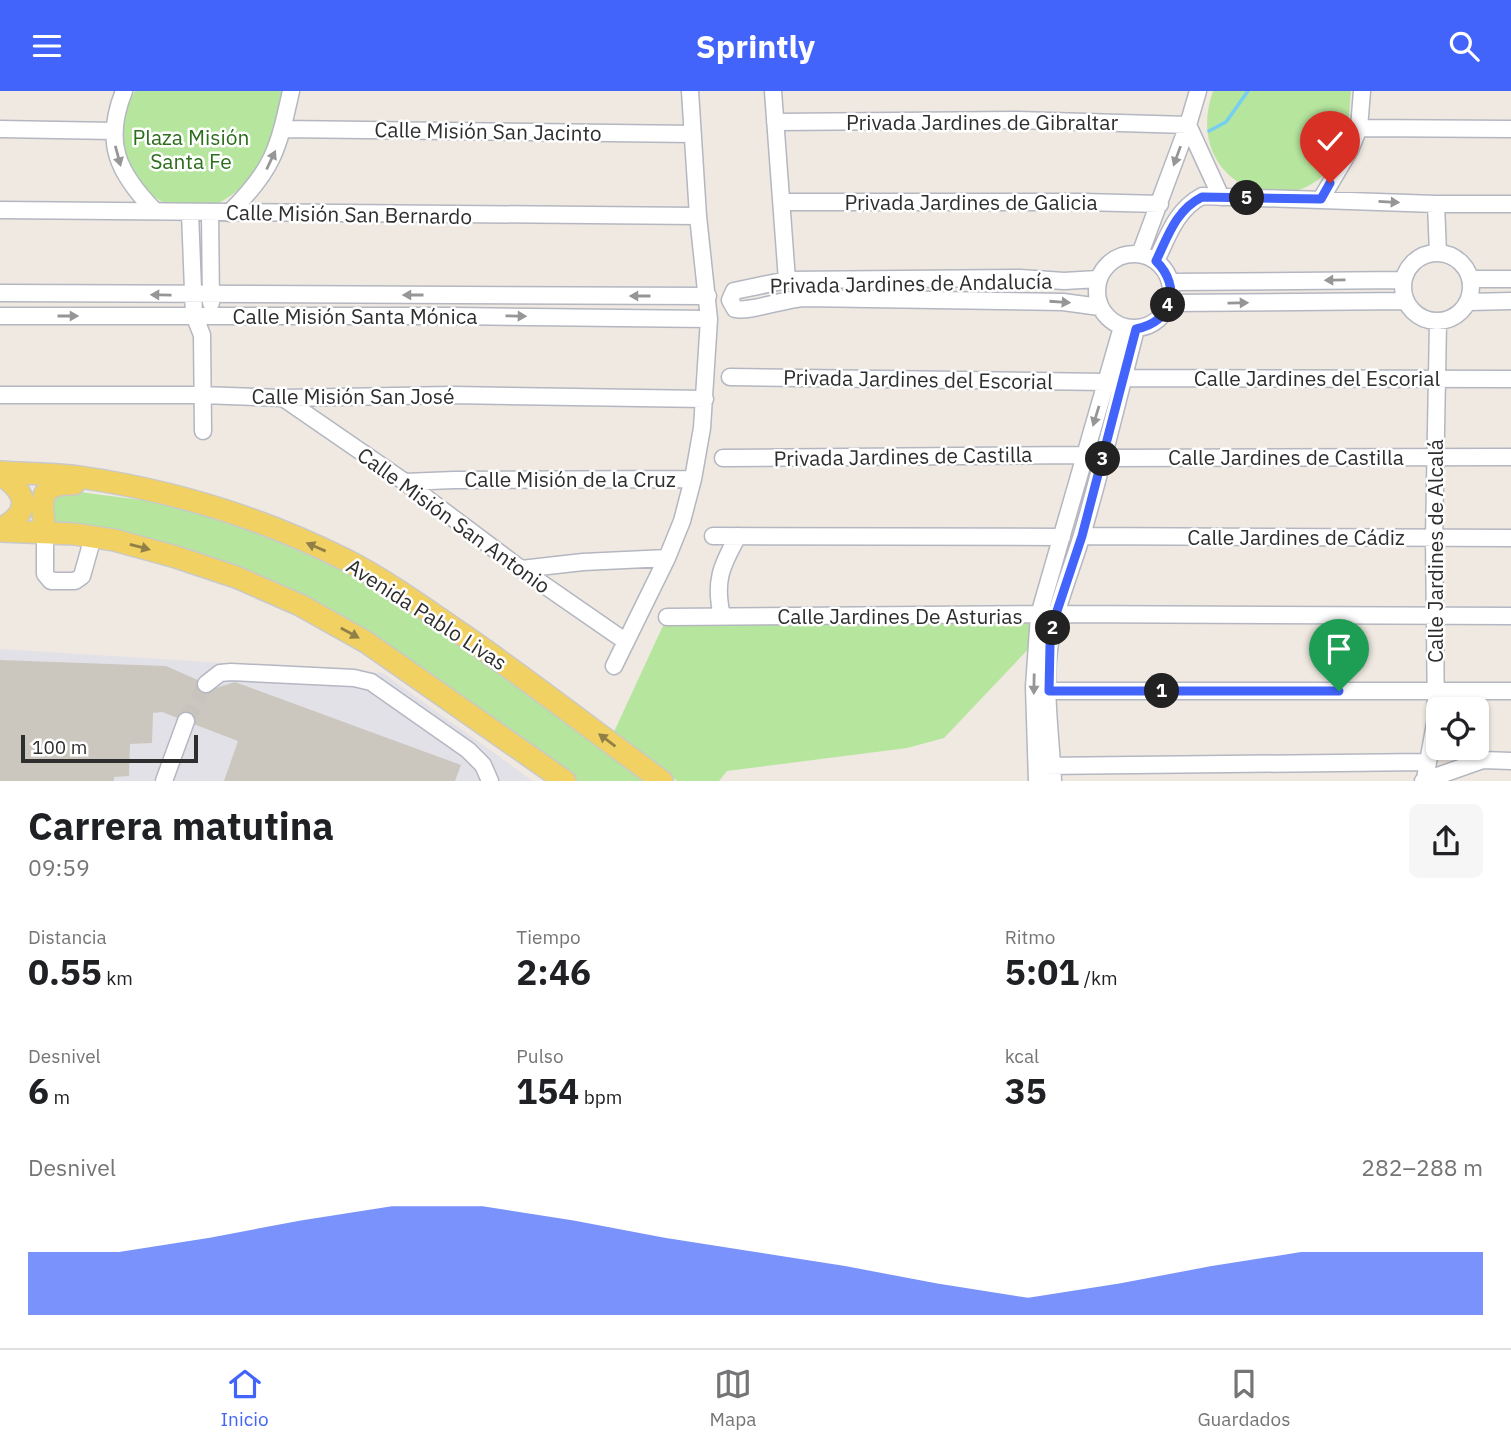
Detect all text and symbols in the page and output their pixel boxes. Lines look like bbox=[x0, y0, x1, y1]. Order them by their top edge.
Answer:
text: Sprintly bbox=[696, 25, 815, 67]
icon: menu bbox=[28, 27, 66, 65]
icon: search bbox=[1445, 27, 1483, 65]
street label: Privada Jardines de Gibraltar bbox=[846, 108, 1118, 136]
pin bbox=[1300, 111, 1360, 183]
street label: Calle Misión San Jacinto bbox=[374, 115, 602, 147]
icon: check bbox=[1311, 122, 1349, 160]
park label: Plaza Misión Santa Fe bbox=[132, 123, 250, 175]
one-way arrow bbox=[113, 145, 124, 167]
one-way arrow bbox=[1171, 145, 1182, 166]
one-way arrow bbox=[265, 150, 277, 170]
pin: 5 bbox=[1230, 181, 1264, 215]
text: 5 bbox=[1241, 185, 1252, 209]
street label: Privada Jardines de Galicia bbox=[844, 188, 1098, 216]
one-way arrow bbox=[1378, 197, 1400, 208]
street label: Calle Misión San Bernardo bbox=[226, 198, 472, 230]
street label: Privada Jardines de Andalucía bbox=[769, 267, 1053, 299]
one-way arrow bbox=[1323, 274, 1345, 286]
pin: 4 bbox=[1150, 287, 1186, 323]
one-way arrow bbox=[149, 289, 171, 301]
one-way arrow bbox=[401, 289, 423, 301]
one-way arrow bbox=[629, 290, 651, 302]
text: 4 bbox=[1162, 292, 1173, 316]
one-way arrow bbox=[1049, 297, 1071, 308]
one-way arrow bbox=[1227, 297, 1249, 309]
street label: Calle Misión Santa Mónica bbox=[232, 302, 478, 330]
one-way arrow bbox=[57, 310, 79, 322]
one-way arrow bbox=[505, 311, 527, 322]
street label: Privada Jardines del Escorial bbox=[783, 363, 1053, 395]
street label: Calle Jardines del Escorial bbox=[1194, 364, 1441, 392]
street label: Calle Misión San José bbox=[251, 382, 455, 410]
one-way arrow bbox=[1090, 406, 1100, 427]
street label: Calle Jardines de Alcalá bbox=[1421, 439, 1449, 663]
street label: Calle Misión San Antonio bbox=[352, 440, 556, 600]
street label: Privada Jardines de Castilla bbox=[773, 440, 1033, 472]
pin: 3 bbox=[1086, 441, 1120, 477]
street label: Calle Jardines de Castilla bbox=[1168, 443, 1404, 471]
text: 3 bbox=[1097, 446, 1108, 470]
street label: Calle Misión de la Cruz bbox=[464, 465, 676, 493]
street label: Calle Jardines de Cádiz bbox=[1187, 523, 1405, 551]
one-way arrow bbox=[129, 542, 151, 553]
one-way arrow bbox=[305, 542, 326, 553]
street label: Avenida Pablo Livas bbox=[341, 552, 513, 676]
street label: Calle Jardines De Asturias bbox=[777, 602, 1023, 630]
pin: 2 bbox=[1036, 611, 1070, 645]
text: 2 bbox=[1047, 615, 1058, 639]
pin bbox=[1309, 619, 1369, 691]
one-way arrow bbox=[340, 627, 360, 639]
icon: arrive bbox=[1320, 630, 1358, 668]
pin: 1 bbox=[1144, 673, 1180, 709]
one-way arrow bbox=[1028, 674, 1040, 696]
text: 1 bbox=[1156, 678, 1167, 702]
map controls bbox=[1426, 697, 1489, 760]
button: locate bbox=[1426, 697, 1489, 760]
scale bar bbox=[21, 732, 198, 764]
one-way arrow bbox=[598, 734, 616, 748]
text: 100 m bbox=[32, 735, 87, 759]
text: Carrera matutina bbox=[28, 801, 334, 850]
button: share bbox=[1409, 804, 1483, 878]
text: 09:59 bbox=[28, 852, 90, 882]
text: Distancia bbox=[28, 925, 107, 949]
text: Tiempo bbox=[516, 925, 581, 949]
text: Ritmo bbox=[1005, 925, 1055, 949]
text: 0.55 bbox=[28, 949, 102, 995]
text: 2:46 bbox=[516, 949, 591, 995]
text: 5:01 bbox=[1005, 949, 1079, 995]
text: km bbox=[102, 966, 133, 990]
text: /km bbox=[1079, 966, 1118, 990]
text: Desnivel bbox=[28, 1044, 101, 1068]
text: Pulso bbox=[516, 1044, 564, 1068]
text: kcal bbox=[1005, 1044, 1039, 1068]
text: 6 bbox=[28, 1068, 49, 1114]
text: 154 bbox=[516, 1068, 579, 1114]
text: 35 bbox=[1005, 1068, 1047, 1114]
text: m bbox=[49, 1085, 70, 1109]
text: bpm bbox=[579, 1085, 622, 1109]
text: Desnivel bbox=[28, 1152, 116, 1182]
text: 282–288 m bbox=[1361, 1152, 1483, 1182]
tab: Inicio bbox=[221, 1365, 269, 1431]
tab: Mapa bbox=[710, 1365, 756, 1431]
tab: Guardados bbox=[1197, 1365, 1290, 1431]

